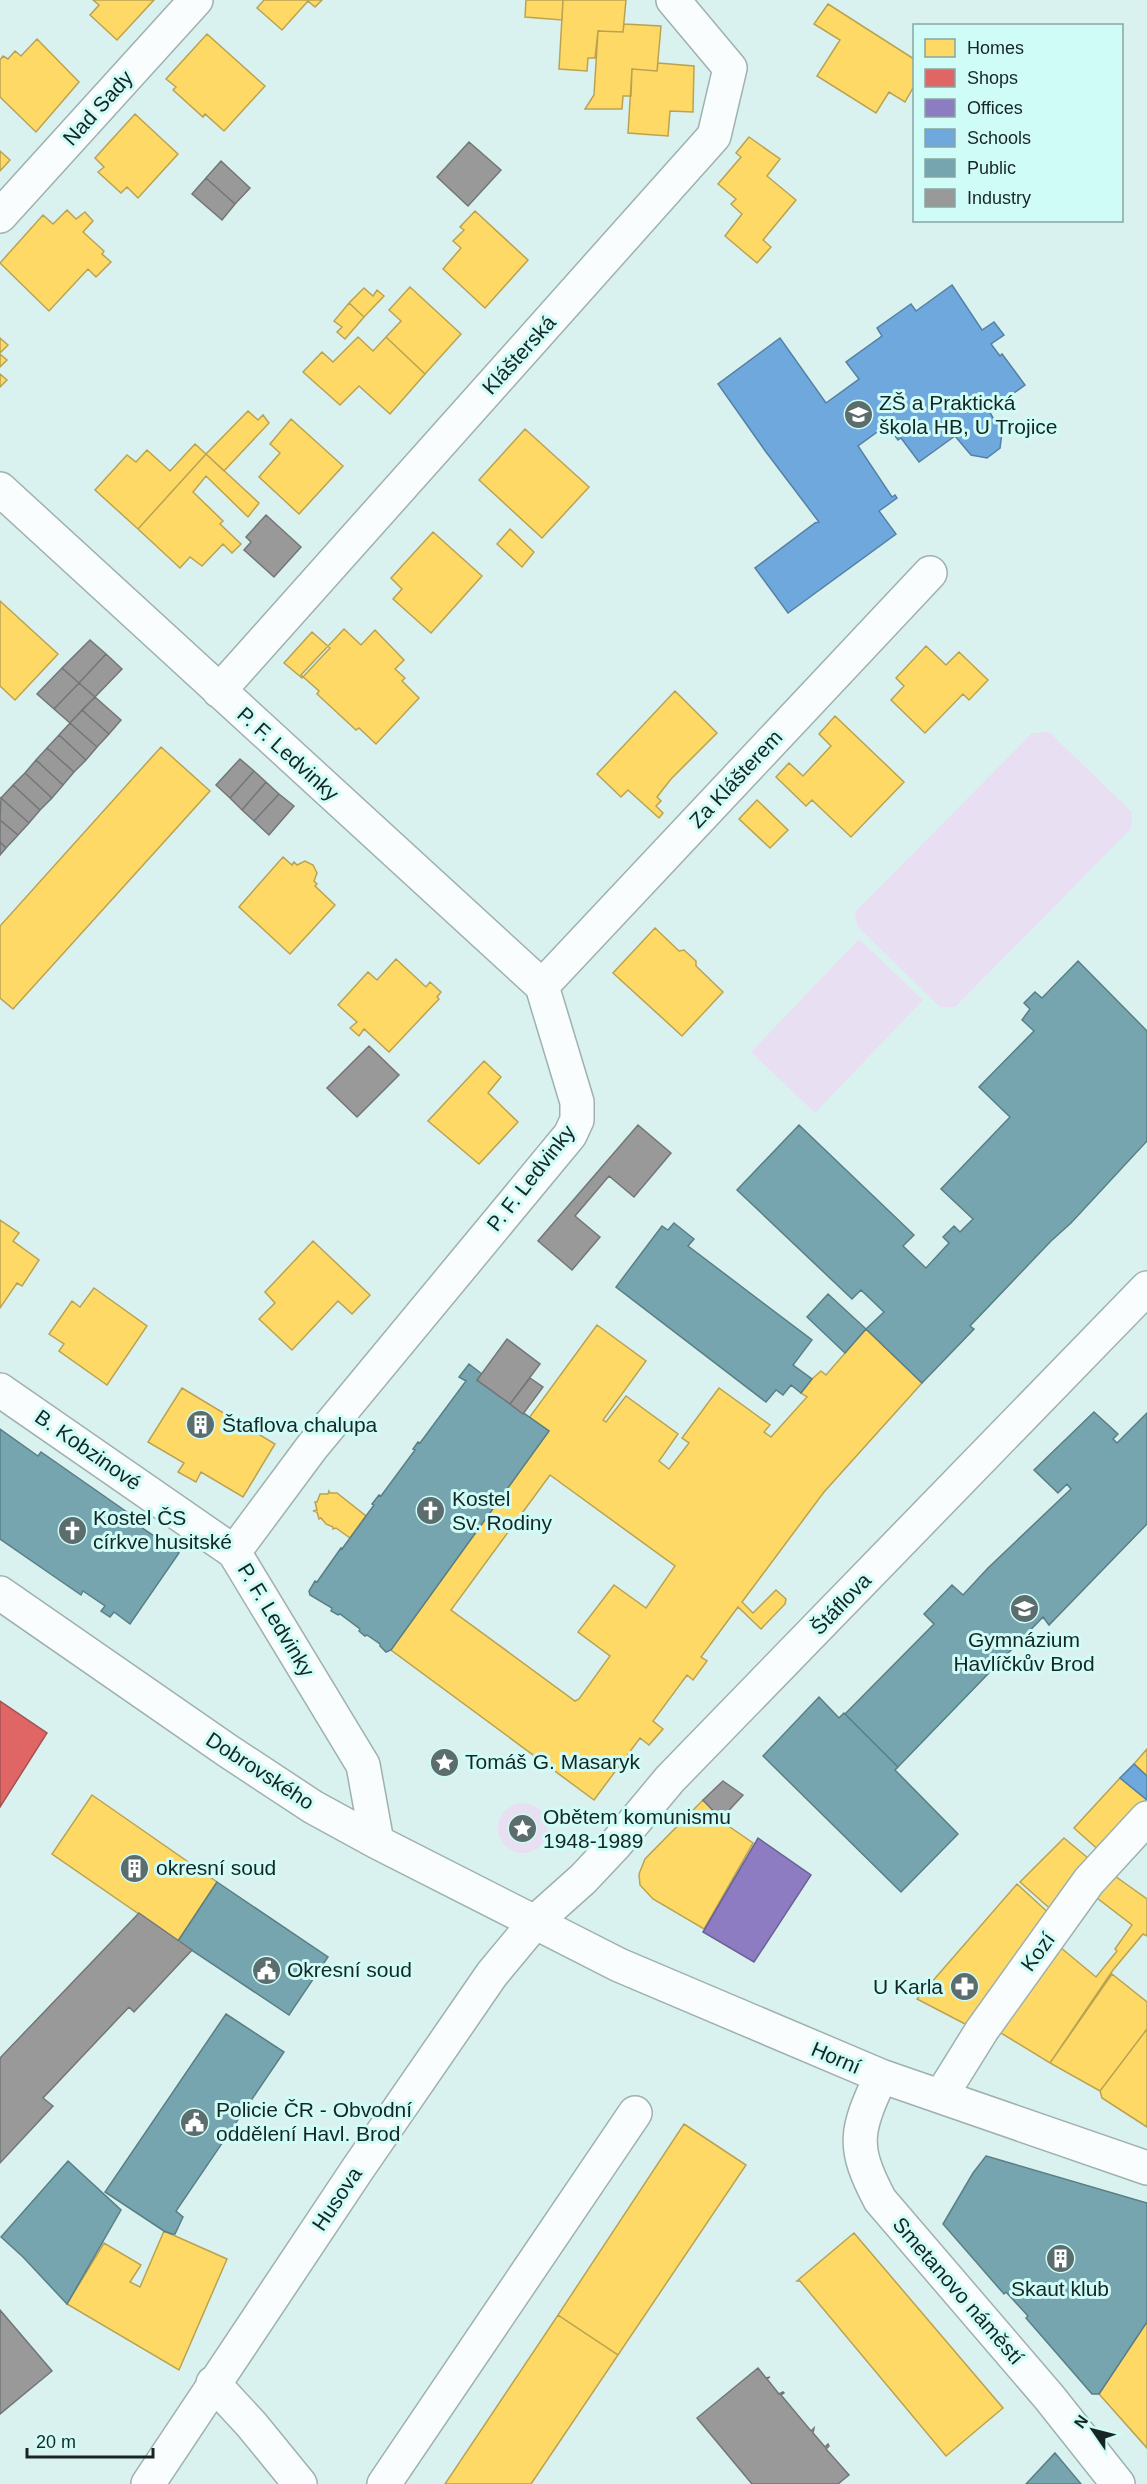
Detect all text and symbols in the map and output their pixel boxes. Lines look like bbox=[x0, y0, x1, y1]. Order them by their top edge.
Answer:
legend bbox=[913, 24, 1123, 222]
text: Homes bbox=[967, 38, 1024, 58]
street label: Nad Sady bbox=[58, 65, 137, 150]
text: Shops bbox=[967, 68, 1018, 88]
text: Offices bbox=[967, 98, 1023, 118]
text: Schools bbox=[967, 128, 1031, 148]
text: Public bbox=[967, 158, 1016, 178]
text: Industry bbox=[967, 188, 1031, 208]
street label: Klášterská bbox=[477, 310, 560, 399]
place label: ZŠ a Praktická škola HB, U Trojice bbox=[879, 391, 1058, 438]
school or university icon: ZŠ a Praktická škola HB, U Trojice bbox=[842, 399, 874, 431]
street label: P. F. Ledvinky bbox=[233, 702, 344, 805]
street label: Za Klášterem bbox=[685, 725, 787, 832]
street label: P. F. Ledvinky bbox=[482, 1120, 579, 1235]
street label: B. Kobzinové bbox=[31, 1405, 146, 1495]
building icon: Štaflova chalupa bbox=[185, 1409, 217, 1441]
place label: Štaflova chalupa bbox=[222, 1413, 378, 1436]
place label: Kostel Sv. Rodiny bbox=[452, 1487, 552, 1534]
church icon: Kostel Sv. Rodiny bbox=[415, 1495, 447, 1527]
place label: Kostel ČS církve husitské bbox=[93, 1506, 232, 1553]
church icon: Kostel ČS církve husitské bbox=[56, 1514, 88, 1546]
street label: P. F. Ledvinky bbox=[234, 1559, 320, 1681]
street label: Štáflova bbox=[806, 1568, 875, 1639]
school or university icon: Gymnázium Havlíčkův Brod bbox=[1008, 1593, 1040, 1625]
place label: Gymnázium Havlíčkův Brod bbox=[953, 1628, 1095, 1675]
street label: Dobrovského bbox=[202, 1727, 318, 1814]
place icon: Tomáš G. Masaryk bbox=[428, 1746, 460, 1778]
place label: Tomáš G. Masaryk bbox=[465, 1750, 641, 1773]
place label: Obětem komunismu 1948-1989 bbox=[543, 1805, 731, 1852]
place icon: Obětem komunismu 1948-1989 bbox=[506, 1813, 538, 1845]
building icon: okresní soud bbox=[119, 1852, 151, 1884]
place label: okresní soud bbox=[156, 1856, 276, 1879]
street label: Kozí bbox=[1016, 1928, 1059, 1975]
public building icon: Okresní soud bbox=[250, 1954, 282, 1986]
place label: Okresní soud bbox=[287, 1958, 412, 1981]
pharmacy icon: U Karla bbox=[948, 1971, 980, 2003]
place label: U Karla bbox=[873, 1975, 943, 1998]
street label: Horní bbox=[808, 2037, 864, 2078]
place label: Policie ČR - Obvodní oddělení Havl. Brod bbox=[216, 2098, 412, 2145]
public building icon: Policie ČR - Obvodní oddělení Havl. Brod bbox=[179, 2106, 211, 2138]
street label: Husova bbox=[307, 2163, 366, 2235]
street label: Smetanovo náměstí bbox=[888, 2213, 1028, 2369]
building icon: Skaut klub bbox=[1044, 2242, 1076, 2274]
place label: Skaut klub bbox=[1011, 2277, 1109, 2300]
north arrow bbox=[1063, 2400, 1123, 2460]
text: N bbox=[1071, 2412, 1091, 2431]
scale bar bbox=[27, 2421, 153, 2459]
text: 20 m bbox=[36, 2432, 76, 2452]

